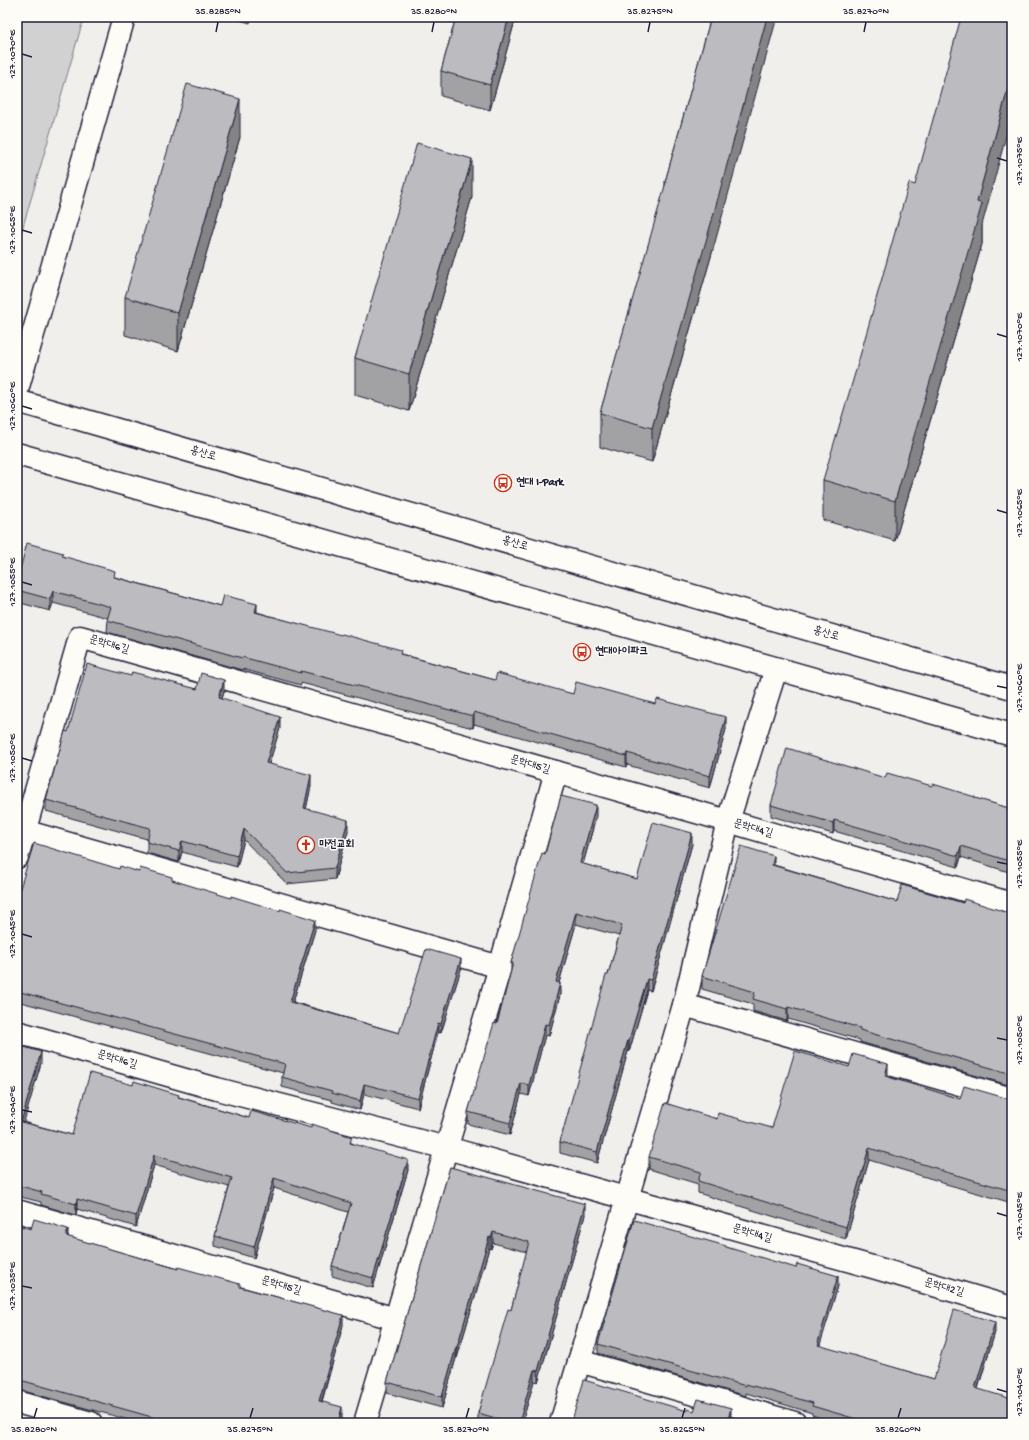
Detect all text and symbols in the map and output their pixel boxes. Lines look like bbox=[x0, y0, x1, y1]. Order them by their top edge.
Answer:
text: 35.8285°N bbox=[194, 6, 241, 18]
text: 35.8280°N bbox=[410, 6, 458, 18]
text: 35.8275°N bbox=[626, 6, 673, 18]
text: 35.8270°N bbox=[842, 6, 889, 18]
text: 127.1070°E bbox=[7, 29, 19, 79]
text: 127.1075°E bbox=[1014, 136, 1026, 186]
text: 127.1065°E bbox=[7, 205, 19, 255]
text: 127.1070°E bbox=[1014, 312, 1026, 362]
text: 127.1060°E bbox=[7, 381, 19, 431]
street label: 홍산로 bbox=[189, 444, 218, 463]
bus stop icon: 현대 I-Park bbox=[493, 473, 513, 493]
place label: 현대 I-Park bbox=[516, 476, 565, 489]
text: 127.1065°E bbox=[1014, 488, 1026, 538]
street label: 홍산로 bbox=[501, 534, 530, 553]
text: 127.1055°E bbox=[7, 557, 19, 607]
street label: 홍산로 bbox=[812, 624, 841, 643]
street label: 문학대6길 bbox=[88, 633, 131, 656]
bus stop icon: 현대아이파크 bbox=[572, 642, 592, 662]
place label: 현대아이파크 bbox=[595, 645, 648, 658]
text: 127.1060°E bbox=[1014, 663, 1026, 713]
text: 127.1050°E bbox=[7, 733, 19, 783]
street label: 문학대5길 bbox=[509, 753, 552, 776]
street label: 문학대4길 bbox=[732, 817, 775, 840]
church icon: 마전교회 bbox=[296, 835, 316, 855]
place label: 마전교회 bbox=[319, 838, 355, 851]
text: 127.1055°E bbox=[1014, 839, 1026, 889]
text: 127.1045°E bbox=[7, 909, 19, 959]
text: 127.1050°E bbox=[1014, 1015, 1026, 1065]
street label: 문학대6길 bbox=[96, 1048, 139, 1071]
text: 127.1040°E bbox=[7, 1085, 19, 1135]
text: 127.1045°E bbox=[1014, 1191, 1026, 1241]
street label: 문학대4길 bbox=[731, 1222, 774, 1245]
text: 127.1035°E bbox=[7, 1261, 19, 1311]
street label: 문학대5길 bbox=[260, 1274, 303, 1297]
street label: 문학대2길 bbox=[923, 1276, 966, 1299]
text: 127.1040°E bbox=[1014, 1367, 1026, 1417]
text: 35.8280°N bbox=[10, 1424, 58, 1436]
text: 35.8275°N bbox=[226, 1424, 273, 1436]
text: 35.8270°N bbox=[442, 1424, 489, 1436]
text: 35.8265°N bbox=[658, 1424, 705, 1436]
text: 35.8260°N bbox=[874, 1424, 921, 1436]

